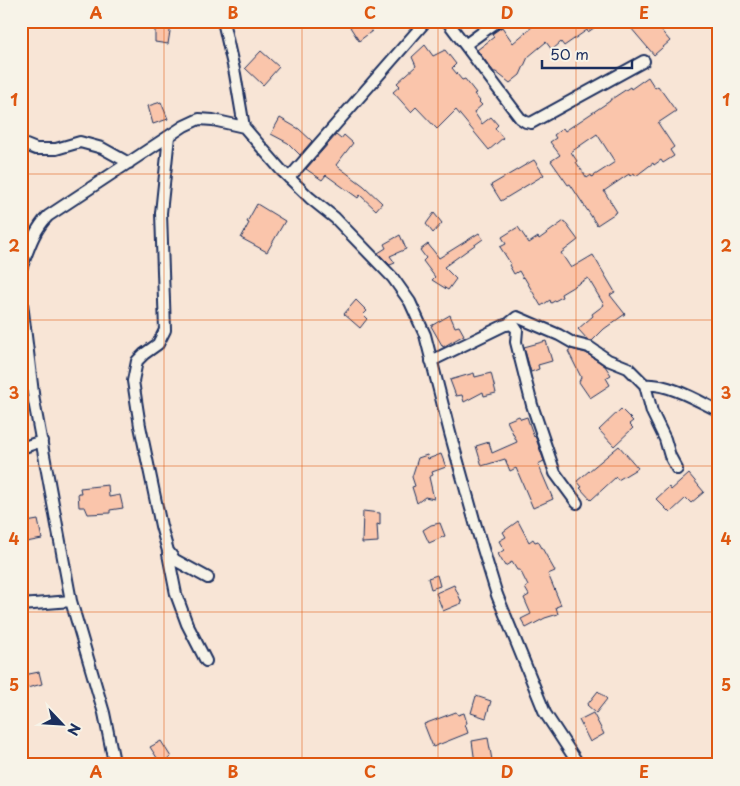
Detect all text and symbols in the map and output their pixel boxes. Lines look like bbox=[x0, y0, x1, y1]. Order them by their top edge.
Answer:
text: A bbox=[90, 0, 103, 24]
text: B bbox=[228, 0, 239, 24]
text: C bbox=[364, 0, 376, 24]
text: D bbox=[501, 0, 513, 24]
text: E bbox=[639, 0, 649, 24]
scale bar bbox=[542, 38, 632, 70]
text: 50 m bbox=[550, 42, 589, 65]
text: 1 bbox=[10, 87, 18, 111]
text: 1 bbox=[722, 87, 730, 111]
text: 2 bbox=[8, 233, 20, 257]
text: 2 bbox=[720, 233, 732, 257]
text: 3 bbox=[9, 380, 19, 404]
text: 3 bbox=[721, 380, 731, 404]
text: 4 bbox=[9, 526, 20, 550]
text: 4 bbox=[721, 526, 732, 550]
text: 5 bbox=[9, 672, 19, 696]
text: 5 bbox=[721, 672, 731, 696]
north arrow bbox=[38, 698, 88, 748]
text: N bbox=[62, 720, 86, 739]
text: A bbox=[90, 759, 103, 783]
text: B bbox=[228, 759, 239, 783]
text: C bbox=[364, 759, 376, 783]
text: D bbox=[501, 759, 513, 783]
text: E bbox=[639, 759, 649, 783]

